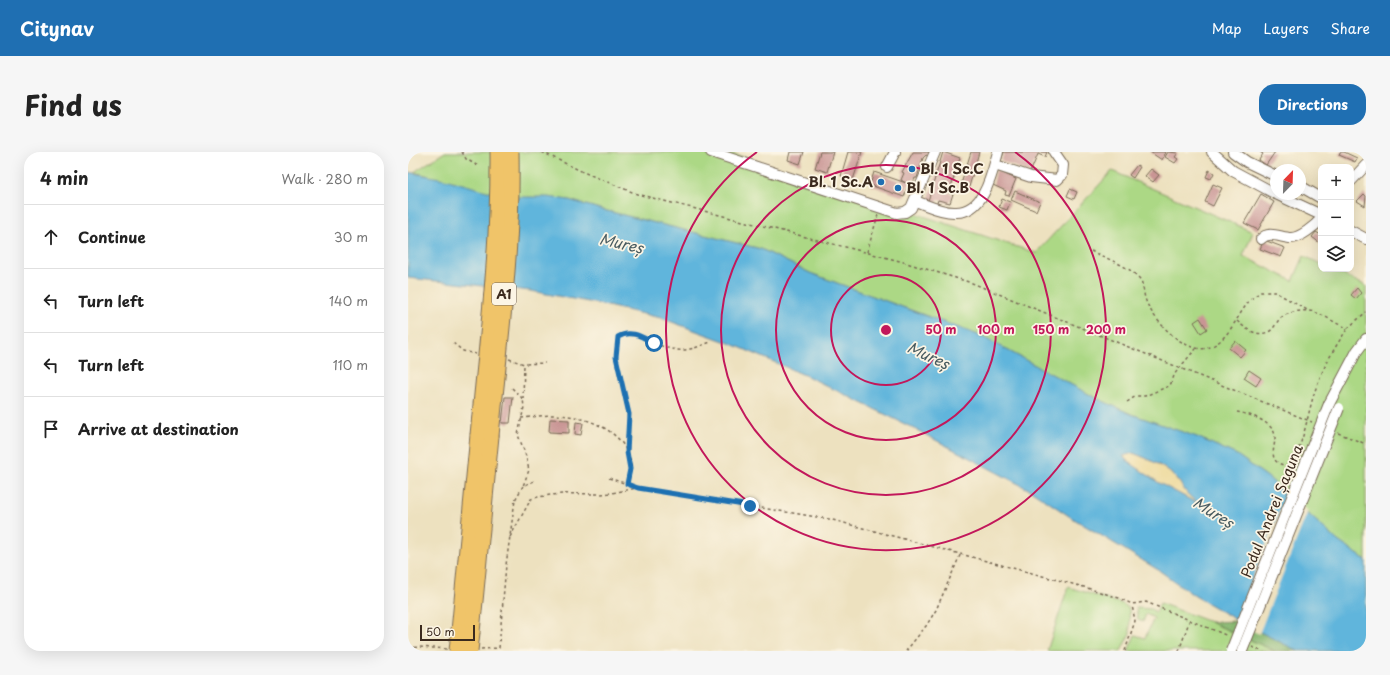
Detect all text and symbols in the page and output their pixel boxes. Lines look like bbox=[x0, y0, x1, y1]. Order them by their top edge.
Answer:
text: Citynav bbox=[20, 14, 94, 42]
text: Map bbox=[1212, 18, 1242, 39]
text: Layers bbox=[1264, 18, 1309, 39]
text: Share bbox=[1331, 18, 1370, 39]
text: Find us bbox=[24, 83, 122, 126]
button: Directions bbox=[1259, 84, 1366, 125]
place label: Bl. 1 Sc.C bbox=[920, 158, 984, 179]
marker: Bl. 1 Sc.C bbox=[907, 164, 917, 174]
north arrow bbox=[1270, 164, 1306, 200]
map controls bbox=[1318, 164, 1354, 272]
button: + bbox=[1318, 164, 1354, 200]
text: 4 min bbox=[40, 165, 88, 191]
text: Walk · 280 m bbox=[281, 169, 368, 188]
place label: Bl. 1 Sc.A bbox=[808, 171, 873, 192]
marker: Bl. 1 Sc.A bbox=[876, 177, 886, 187]
place label: Bl. 1 Sc.B bbox=[906, 177, 969, 198]
marker: Bl. 1 Sc.B bbox=[893, 183, 903, 193]
button: − bbox=[1318, 200, 1354, 236]
text: Continue bbox=[78, 225, 146, 248]
icon: ahead bbox=[40, 226, 62, 248]
water label: Mureș bbox=[597, 226, 646, 259]
text: 30 m bbox=[334, 227, 368, 246]
button: layers bbox=[1318, 236, 1354, 272]
road number: A1 bbox=[492, 283, 516, 305]
text: Turn left bbox=[78, 289, 144, 312]
icon: left bbox=[40, 290, 62, 312]
text: 140 m bbox=[329, 291, 368, 310]
text: 50 m bbox=[925, 320, 957, 338]
text: 100 m bbox=[977, 320, 1015, 338]
text: 150 m bbox=[1033, 320, 1069, 338]
text: 200 m bbox=[1086, 320, 1126, 338]
centre of rings bbox=[879, 323, 893, 337]
route start bbox=[645, 334, 663, 352]
water label: Mureș bbox=[904, 335, 954, 375]
text: Turn left bbox=[78, 353, 144, 376]
icon: left bbox=[40, 354, 62, 376]
text: 110 m bbox=[333, 355, 368, 374]
text: Arrive at destination bbox=[78, 417, 239, 440]
icon: arrive bbox=[40, 418, 62, 440]
street label: Podul Andrei Șaguna bbox=[1235, 441, 1308, 581]
water label: Mureș bbox=[1189, 490, 1240, 534]
route end bbox=[741, 497, 759, 515]
scale bar bbox=[420, 623, 475, 642]
text: 50 m bbox=[426, 623, 455, 640]

